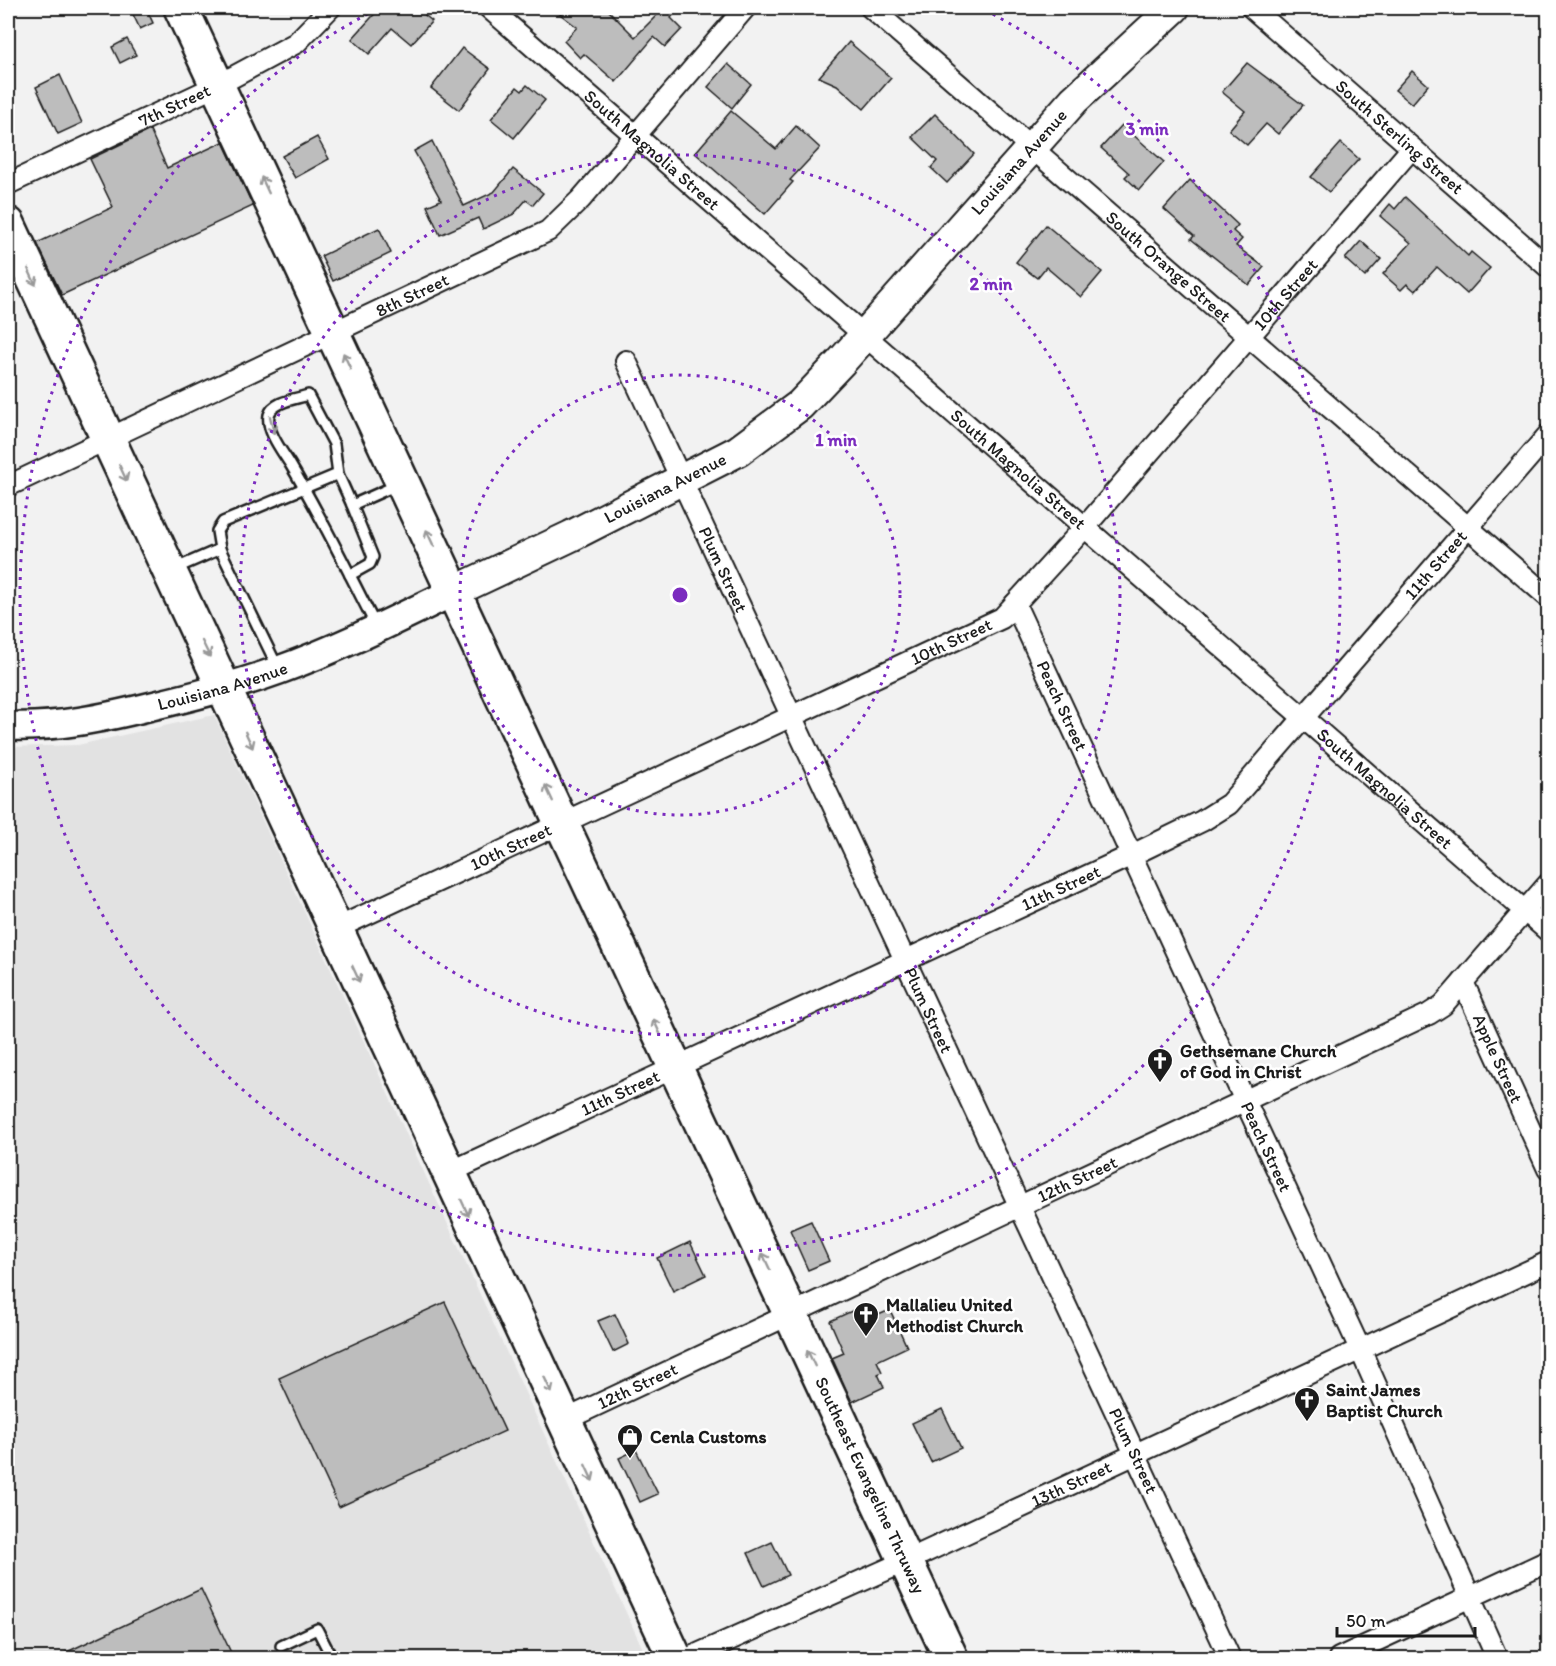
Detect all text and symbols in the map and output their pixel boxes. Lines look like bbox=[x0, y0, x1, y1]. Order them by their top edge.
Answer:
street label: South Sterling Street bbox=[1331, 75, 1468, 199]
street label: 7th Street bbox=[135, 79, 214, 132]
street label: South Magnolia Street bbox=[580, 85, 724, 215]
street label: Louisiana Avenue bbox=[966, 105, 1072, 220]
text: 3 min bbox=[1125, 118, 1169, 140]
one-way arrow bbox=[258, 176, 270, 194]
street label: South Orange Street bbox=[1101, 206, 1236, 327]
street label: 10th Street bbox=[1249, 254, 1323, 335]
one-way arrow bbox=[27, 267, 38, 285]
street label: 8th Street bbox=[372, 268, 452, 322]
text: 2 min bbox=[970, 273, 1013, 295]
one-way arrow bbox=[341, 353, 353, 371]
street label: South Magnolia Street bbox=[946, 404, 1091, 534]
one-way arrow bbox=[266, 415, 278, 434]
text: 1 min bbox=[815, 429, 857, 451]
street label: Louisiana Avenue bbox=[600, 448, 730, 528]
one-way arrow bbox=[117, 463, 129, 481]
street label: Plum Street bbox=[694, 523, 753, 616]
street label: 11th Street bbox=[1400, 526, 1472, 604]
one-way arrow bbox=[423, 529, 434, 547]
centre of rings bbox=[670, 585, 690, 605]
street label: 10th Street bbox=[907, 613, 996, 670]
one-way arrow bbox=[200, 640, 212, 658]
street label: Louisiana Avenue bbox=[155, 657, 291, 715]
street label: Peach Street bbox=[1032, 657, 1093, 754]
street label: South Magnolia Street bbox=[1312, 724, 1457, 854]
one-way arrow bbox=[243, 731, 255, 749]
one-way arrow bbox=[542, 784, 554, 802]
street label: 10th Street bbox=[467, 818, 555, 875]
street label: 11th Street bbox=[1018, 860, 1104, 916]
street label: Plum Street bbox=[899, 964, 958, 1057]
one-way arrow bbox=[351, 965, 363, 983]
street label: Apple Street bbox=[1468, 1010, 1528, 1107]
one-way arrow bbox=[651, 1018, 663, 1036]
place label: Gethsemane Church of God in Christ bbox=[1180, 1040, 1337, 1083]
church icon: Gethsemane Church of God in Christ bbox=[1145, 1046, 1175, 1084]
street label: 11th Street bbox=[577, 1065, 664, 1121]
street label: Peach Street bbox=[1236, 1098, 1297, 1195]
street label: 12th Street bbox=[1034, 1151, 1121, 1207]
one-way arrow bbox=[460, 1199, 472, 1217]
one-way arrow bbox=[760, 1252, 772, 1270]
place label: Mallalieu United Methodist Church bbox=[886, 1294, 1023, 1337]
church icon: Mallalieu United Methodist Church bbox=[851, 1300, 881, 1338]
one-way arrow bbox=[805, 1349, 817, 1367]
street label: 12th Street bbox=[594, 1358, 681, 1414]
street label: Southeast Evangeline Thruway bbox=[810, 1373, 931, 1597]
one-way arrow bbox=[543, 1375, 555, 1393]
place label: Saint James Baptist Church bbox=[1326, 1379, 1443, 1422]
church icon: Saint James Baptist Church bbox=[1292, 1385, 1322, 1423]
street label: Plum Street bbox=[1104, 1404, 1163, 1497]
shop icon: Cenla Customs bbox=[615, 1422, 645, 1460]
place label: Cenla Customs bbox=[650, 1426, 767, 1448]
street label: 13th Street bbox=[1028, 1456, 1115, 1512]
one-way arrow bbox=[584, 1463, 596, 1481]
scale bar bbox=[1337, 1600, 1475, 1638]
text: 50 m bbox=[1346, 1610, 1386, 1632]

